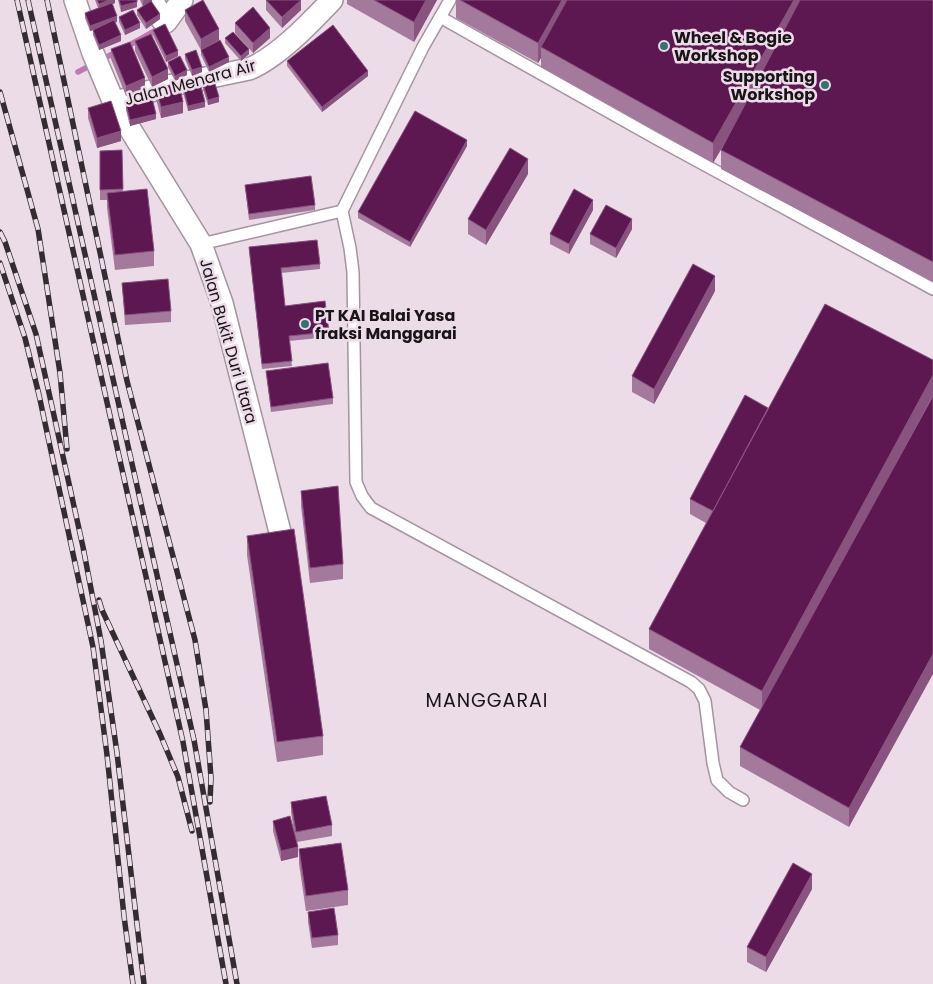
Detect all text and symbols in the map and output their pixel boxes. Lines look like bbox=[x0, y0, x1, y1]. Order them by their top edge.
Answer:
place label: Wheel & Bogie Workshop bbox=[674, 26, 792, 67]
marker: Wheel & Bogie Workshop bbox=[658, 40, 670, 52]
street label: Jalan Menara Air bbox=[122, 54, 258, 111]
place label: Supporting Workshop bbox=[723, 65, 815, 106]
marker: Supporting Workshop bbox=[819, 79, 831, 91]
street label: Jalan Bukit Duri Utara bbox=[194, 256, 263, 426]
place label: PT KAI Balai Yasa fraksi Manggarai bbox=[315, 304, 457, 345]
marker: PT KAI Balai Yasa fraksi Manggarai bbox=[299, 318, 311, 330]
district label: MANGGARAI bbox=[426, 687, 548, 714]

